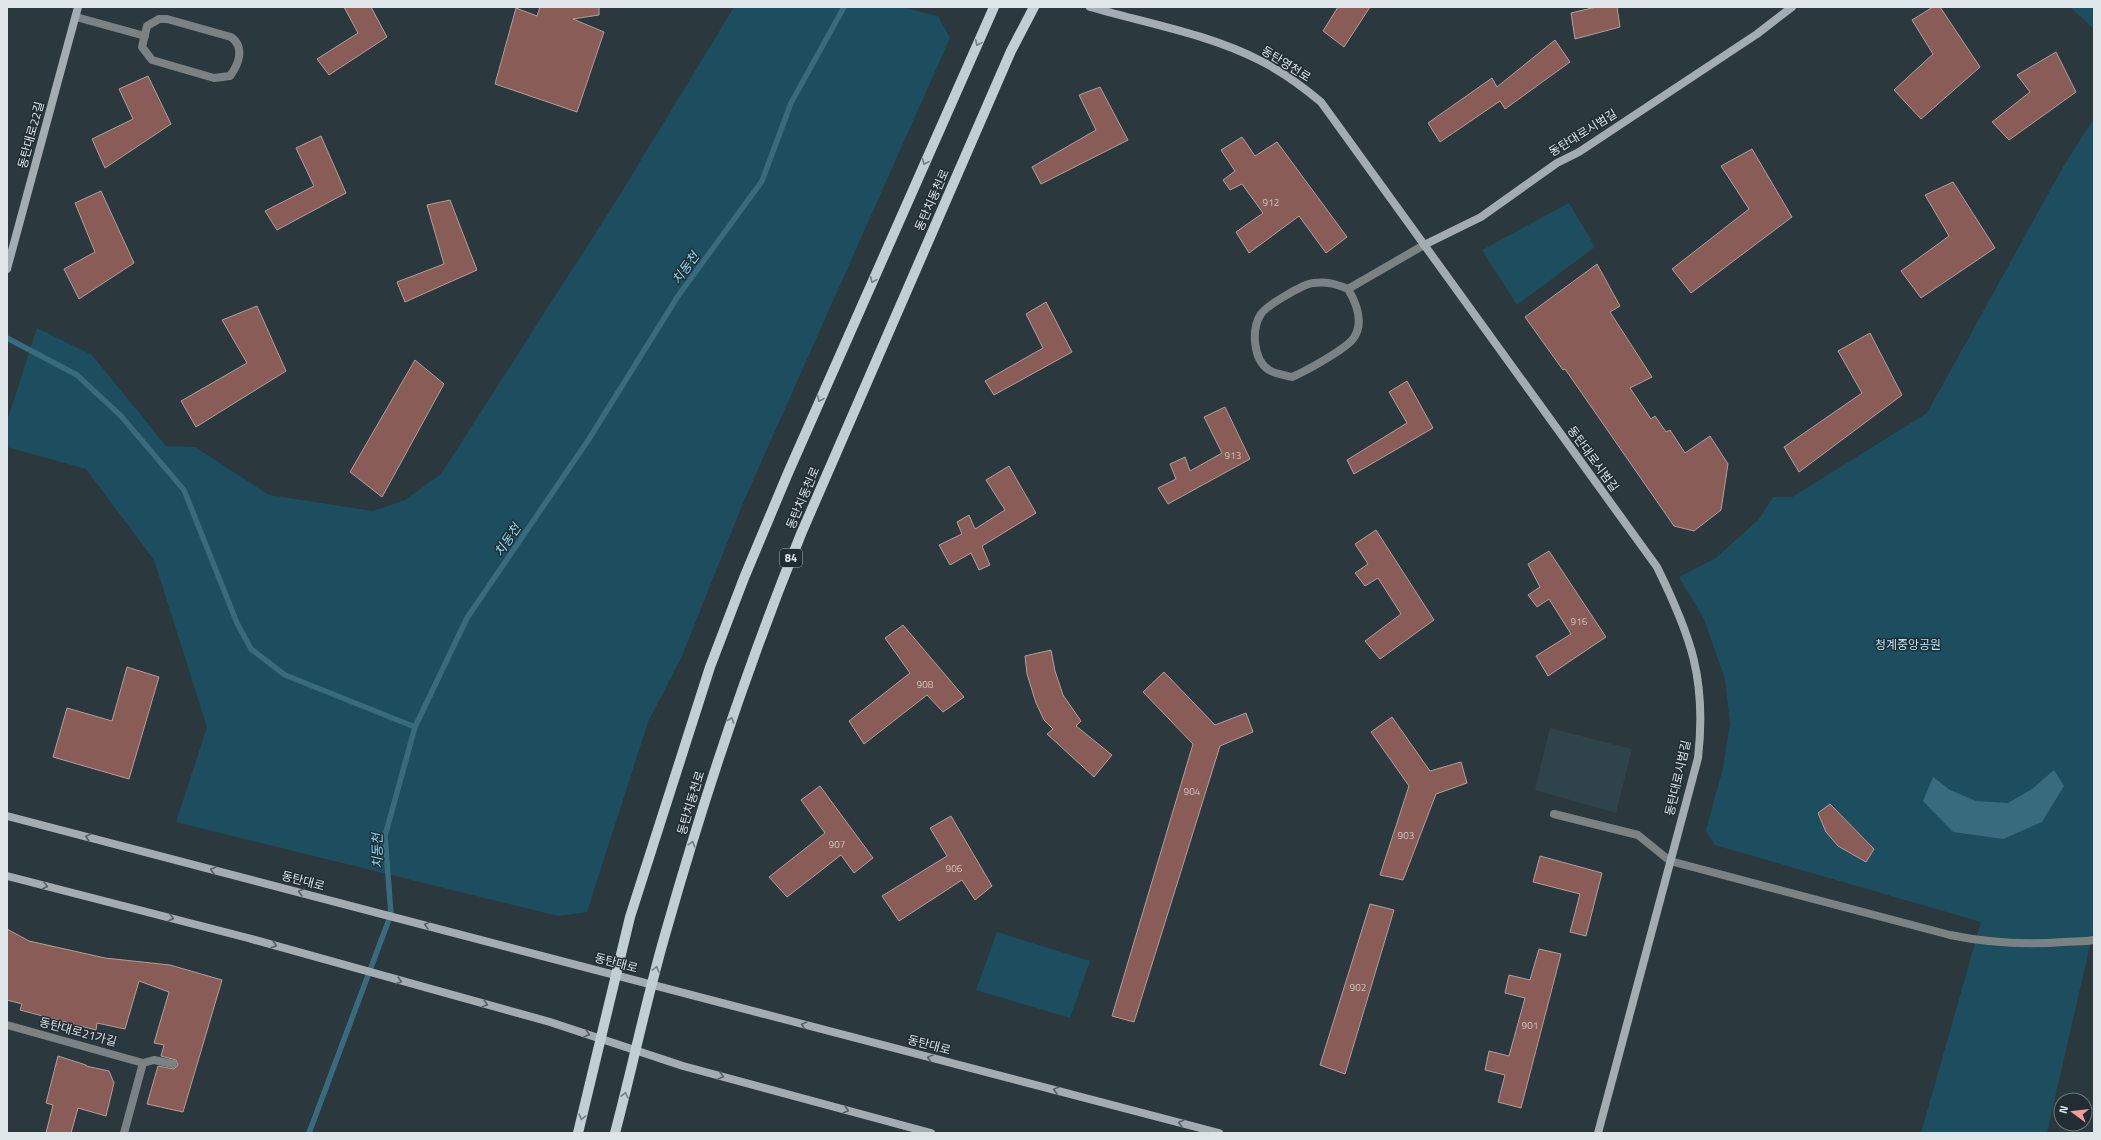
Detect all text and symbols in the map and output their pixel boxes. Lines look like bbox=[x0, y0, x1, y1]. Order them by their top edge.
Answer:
one-way arrow bbox=[975, 38, 983, 46]
street label: 동탄영천로 bbox=[1258, 41, 1315, 86]
street label: 동탄대로22길 bbox=[12, 99, 49, 170]
street label: 동탄대로시범길 bbox=[1545, 104, 1621, 161]
one-way arrow bbox=[922, 158, 930, 165]
street label: 동탄치동천로 bbox=[909, 166, 954, 234]
house number: 912 bbox=[1263, 195, 1279, 210]
water label: 치동천 bbox=[666, 247, 704, 288]
one-way arrow bbox=[870, 276, 878, 284]
one-way arrow bbox=[817, 395, 825, 403]
street label: 동탄대로시범길 bbox=[1563, 422, 1624, 496]
house number: 913 bbox=[1225, 448, 1241, 463]
street label: 동탄치동천로 bbox=[781, 464, 824, 532]
water label: 치동천 bbox=[489, 519, 526, 560]
road number: 84 bbox=[780, 549, 802, 567]
house number: 916 bbox=[1571, 614, 1588, 629]
park label: 청계중앙공원 bbox=[1875, 635, 1941, 654]
house number: 908 bbox=[917, 677, 934, 692]
one-way arrow bbox=[727, 717, 735, 724]
street label: 동탄대로시범길 bbox=[1660, 738, 1695, 818]
street label: 동탄치동천로 bbox=[672, 768, 709, 837]
house number: 904 bbox=[1184, 784, 1201, 799]
house number: 903 bbox=[1398, 828, 1414, 843]
water label: 치동천 bbox=[367, 832, 387, 869]
one-way arrow bbox=[84, 833, 91, 842]
house number: 907 bbox=[829, 837, 845, 852]
one-way arrow bbox=[687, 841, 696, 848]
house number: 906 bbox=[946, 861, 963, 876]
one-way arrow bbox=[210, 866, 217, 874]
street label: 동탄대로 bbox=[279, 866, 327, 895]
one-way arrow bbox=[42, 881, 48, 889]
one-way arrow bbox=[298, 889, 304, 897]
one-way arrow bbox=[167, 913, 174, 922]
one-way arrow bbox=[424, 921, 431, 930]
one-way arrow bbox=[271, 941, 277, 949]
street label: 동탄대로 bbox=[592, 948, 640, 977]
one-way arrow bbox=[651, 966, 659, 972]
one-way arrow bbox=[396, 976, 402, 984]
house number: 902 bbox=[1350, 980, 1366, 995]
one-way arrow bbox=[481, 999, 488, 1008]
street label: 동탄대로21가길 bbox=[37, 1012, 119, 1051]
house number: 901 bbox=[1522, 1018, 1538, 1033]
one-way arrow bbox=[801, 1021, 808, 1030]
one-way arrow bbox=[584, 1029, 591, 1038]
street label: 동탄대로 bbox=[905, 1030, 953, 1059]
one-way arrow bbox=[927, 1054, 934, 1063]
one-way arrow bbox=[717, 1071, 724, 1080]
one-way arrow bbox=[1052, 1087, 1059, 1095]
one-way arrow bbox=[620, 1092, 628, 1098]
north arrow bbox=[2053, 1092, 2093, 1132]
text: N bbox=[2055, 1104, 2072, 1115]
one-way arrow bbox=[843, 1105, 850, 1114]
one-way arrow bbox=[579, 1113, 587, 1120]
one-way arrow bbox=[1178, 1119, 1185, 1128]

